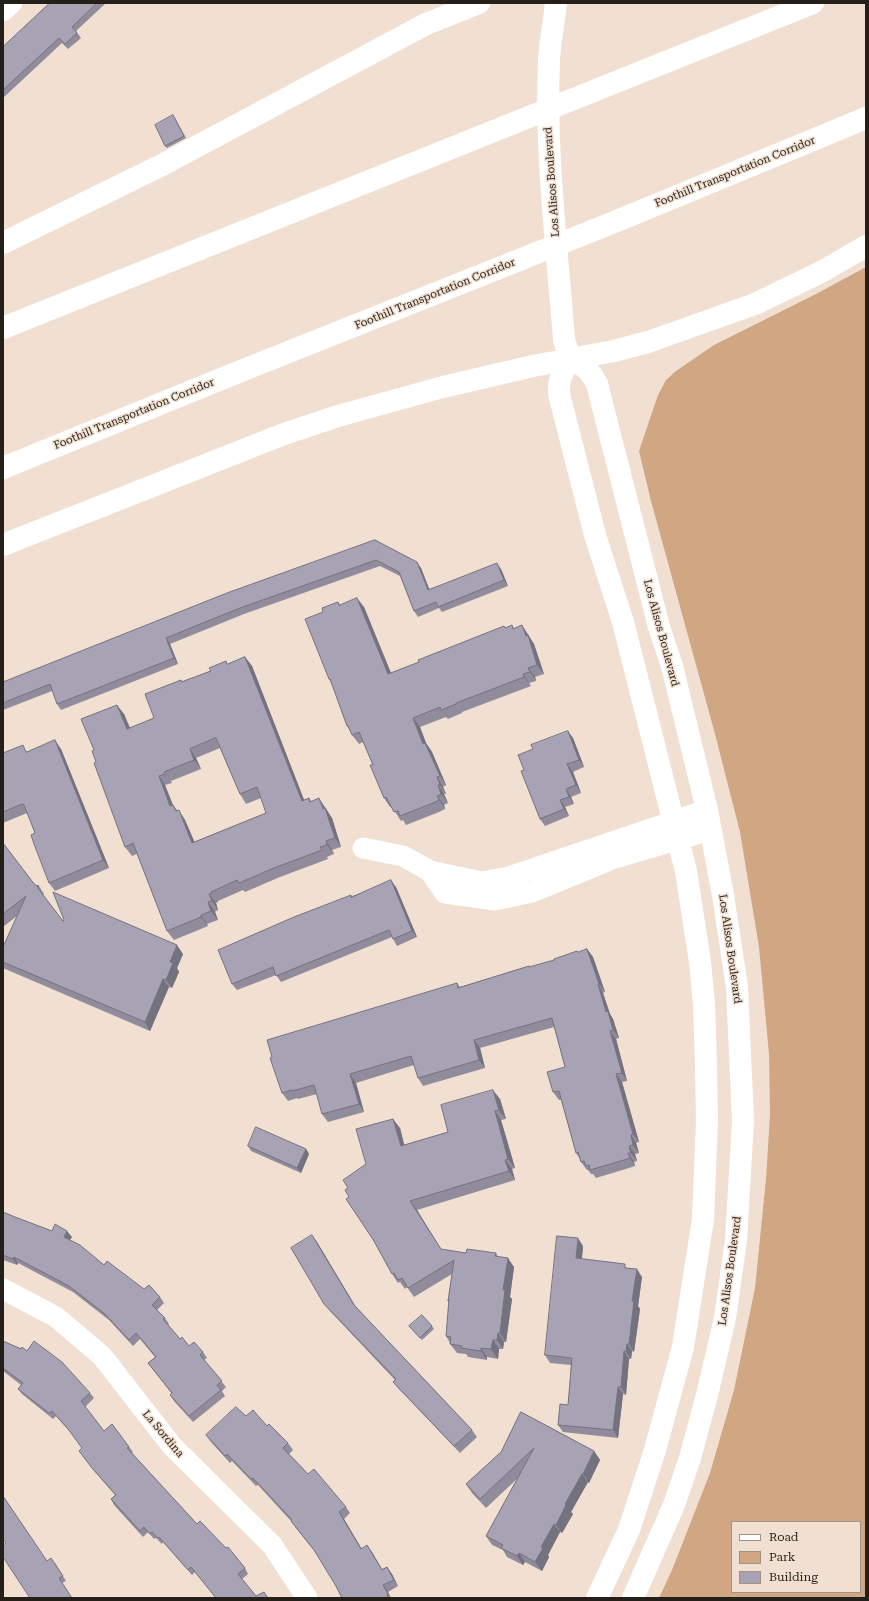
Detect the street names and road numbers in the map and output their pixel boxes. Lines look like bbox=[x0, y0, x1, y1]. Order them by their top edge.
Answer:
street label: Los Alisos Boulevard bbox=[542, 127, 562, 237]
street label: Foothill Transportation Corridor bbox=[653, 134, 817, 210]
street label: Foothill Transportation Corridor bbox=[353, 256, 517, 332]
street label: Foothill Transportation Corridor bbox=[52, 376, 216, 452]
street label: Los Alisos Boulevard bbox=[640, 578, 682, 688]
street label: Los Alisos Boulevard bbox=[716, 893, 744, 1005]
street label: Los Alisos Boulevard bbox=[716, 1215, 744, 1327]
street label: La Sordina bbox=[139, 1408, 187, 1460]

